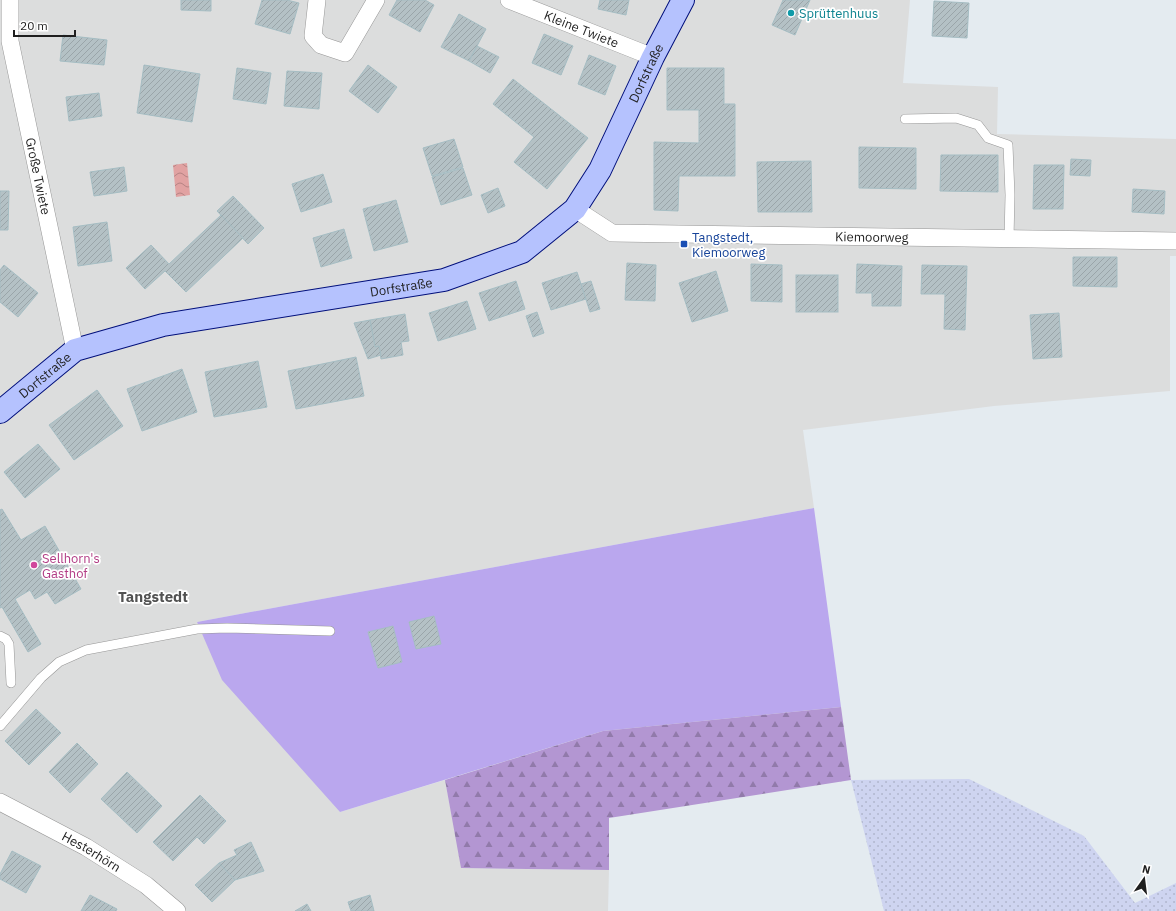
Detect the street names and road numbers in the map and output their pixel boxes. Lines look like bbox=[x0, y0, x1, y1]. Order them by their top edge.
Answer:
street label: Kleine Twiete bbox=[542, 7, 621, 52]
street label: Dorfstraße bbox=[625, 41, 667, 105]
street label: Große Twiete bbox=[22, 136, 54, 216]
street label: Kiemoorweg bbox=[835, 228, 909, 246]
street label: Dorfstraße bbox=[369, 274, 434, 301]
street label: Dorfstraße bbox=[15, 349, 75, 402]
street label: Hesterhörn bbox=[59, 828, 124, 876]

